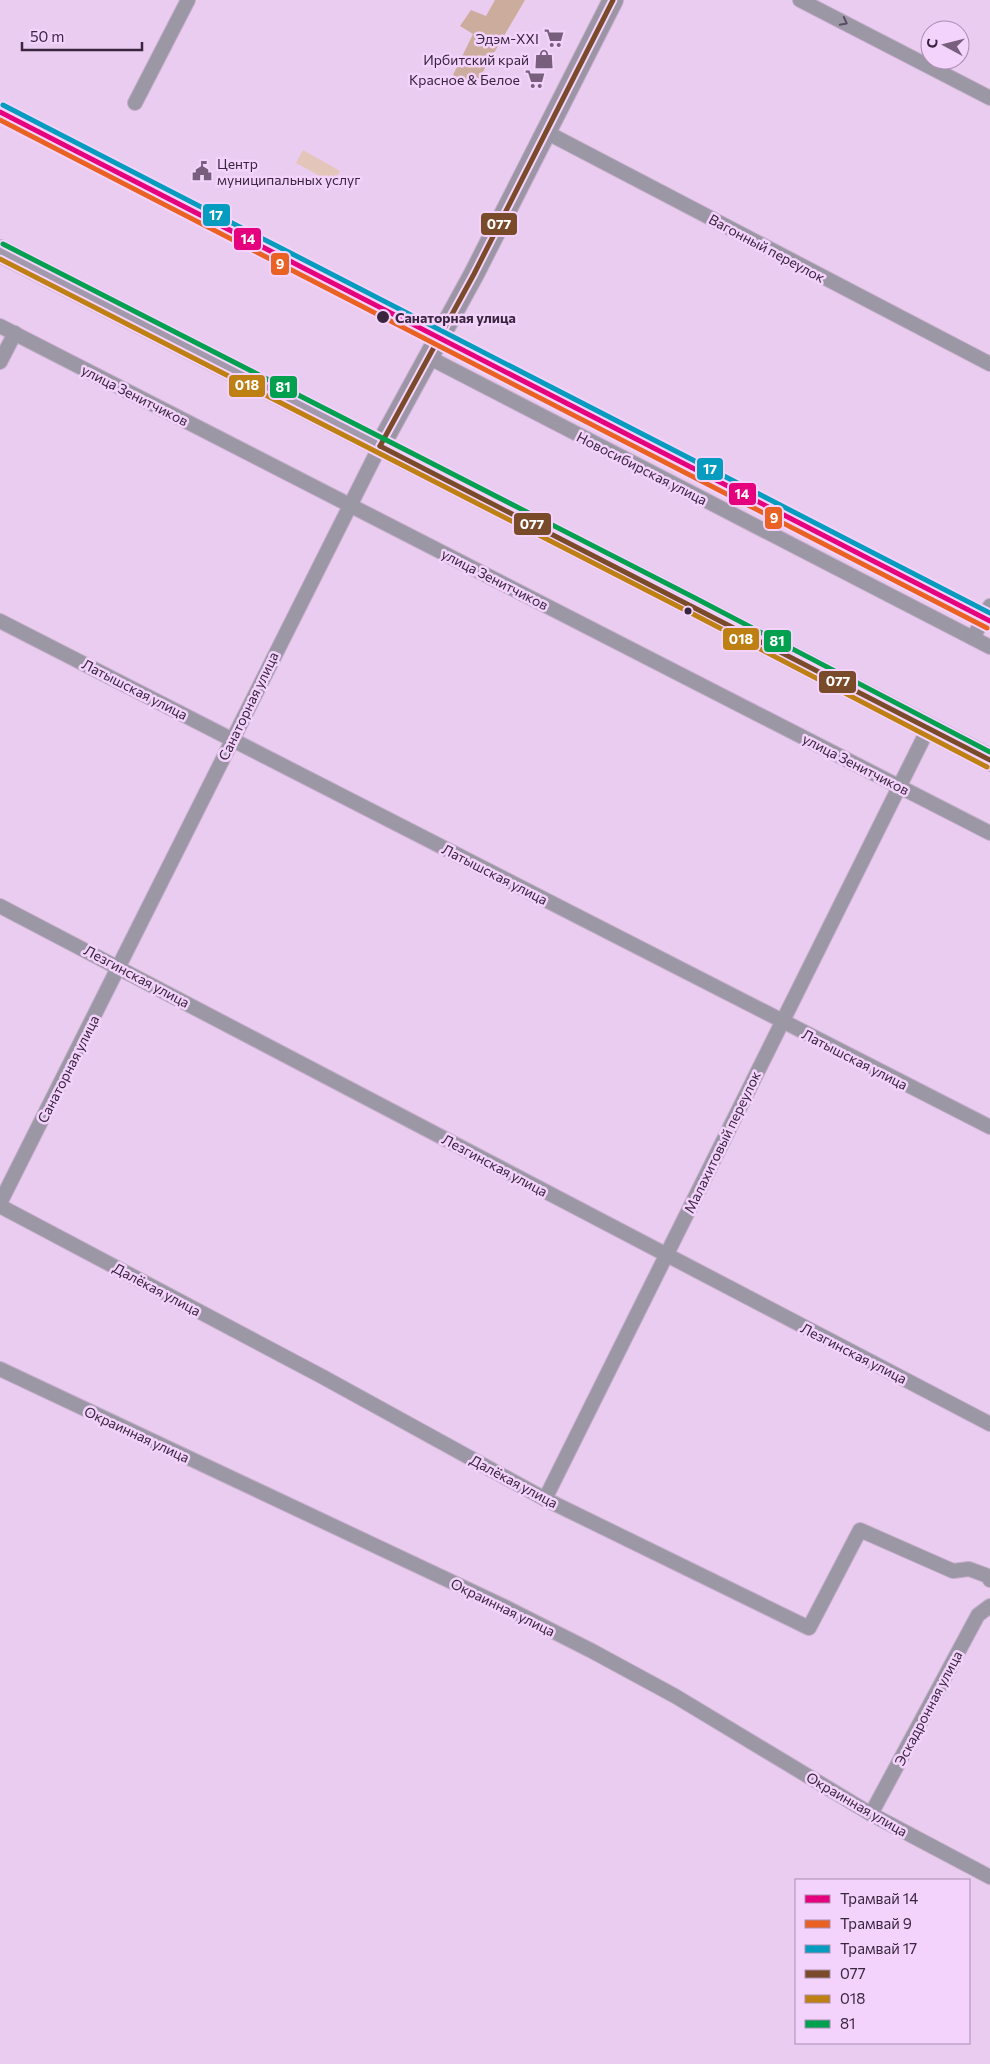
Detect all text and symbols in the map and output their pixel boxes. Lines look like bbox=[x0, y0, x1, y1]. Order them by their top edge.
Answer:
one-way arrow bbox=[838, 16, 847, 26]
scale bar bbox=[22, 20, 142, 52]
north arrow bbox=[920, 20, 970, 70]
text: 50 m bbox=[30, 27, 64, 45]
supermarket icon: Эдэм-XXI bbox=[543, 27, 565, 49]
place label: Эдэм-XXI bbox=[476, 30, 539, 47]
text: С bbox=[923, 38, 941, 49]
shop icon: Ирбитский край bbox=[533, 48, 555, 70]
place label: Ирбитский край bbox=[423, 51, 529, 68]
supermarket icon: Красное & Белое bbox=[524, 68, 546, 90]
place label: Красное & Белое bbox=[409, 71, 520, 88]
place label: Центр муниципальных услуг bbox=[217, 155, 360, 188]
public building icon: Центр муниципальных услуг bbox=[191, 160, 213, 182]
line badge: 17 bbox=[202, 203, 231, 227]
text: 17 bbox=[209, 206, 223, 223]
street label: Вагонный переулок bbox=[706, 210, 828, 286]
line badge: 077 bbox=[480, 212, 518, 236]
text: 077 bbox=[487, 215, 512, 232]
line badge: 14 bbox=[233, 227, 262, 251]
text: 14 bbox=[241, 230, 256, 247]
line badge: 9 bbox=[270, 252, 290, 276]
text: 9 bbox=[276, 255, 285, 272]
marker: Санаторная улица bbox=[375, 309, 391, 325]
place label: Санаторная улица bbox=[395, 309, 516, 326]
street label: улица Зенитчиков bbox=[79, 361, 191, 429]
line badge: 018 bbox=[228, 374, 266, 398]
line badge: 81 bbox=[269, 375, 298, 399]
text: 018 bbox=[235, 376, 259, 393]
text: 81 bbox=[276, 378, 291, 395]
street label: Новосибирская улица bbox=[574, 428, 710, 508]
line badge: 17 bbox=[696, 457, 724, 481]
text: 17 bbox=[703, 460, 717, 477]
line badge: 14 bbox=[728, 482, 757, 506]
text: 14 bbox=[735, 485, 750, 502]
line badge: 9 bbox=[764, 506, 783, 530]
text: 9 bbox=[770, 509, 779, 526]
line badge: 077 bbox=[513, 512, 552, 536]
text: 077 bbox=[520, 515, 545, 532]
street label: улица Зенитчиков bbox=[439, 545, 551, 613]
unlabelled marker bbox=[683, 606, 693, 616]
line badge: 018 bbox=[722, 627, 760, 651]
line badge: 81 bbox=[763, 629, 792, 653]
text: 018 bbox=[729, 630, 753, 647]
text: 81 bbox=[770, 632, 785, 649]
street label: Санаторная улица bbox=[214, 649, 282, 763]
street label: Латышская улица bbox=[79, 655, 191, 723]
line badge: 077 bbox=[818, 670, 857, 694]
text: 077 bbox=[826, 672, 851, 689]
street label: улица Зенитчиков bbox=[800, 730, 912, 798]
street label: Латышская улица bbox=[439, 840, 551, 908]
street label: Лезгинская улица bbox=[81, 941, 193, 1011]
street label: Санаторная улица bbox=[33, 1012, 103, 1126]
street label: Латышская улица bbox=[799, 1025, 911, 1093]
street label: Малахитовый переулок bbox=[680, 1068, 764, 1216]
street label: Лезгинская улица bbox=[439, 1130, 551, 1200]
street label: Далёкая улица bbox=[110, 1259, 204, 1319]
street label: Лезгинская улица bbox=[798, 1319, 910, 1387]
street label: Окраинная улица bbox=[82, 1402, 192, 1466]
street label: Далёкая улица bbox=[467, 1451, 561, 1511]
street label: Окраинная улица bbox=[448, 1574, 558, 1640]
street label: Эскадронная улица bbox=[891, 1648, 965, 1768]
street label: Окраинная улица bbox=[803, 1768, 911, 1840]
legend bbox=[795, 1879, 970, 2044]
text: Трамвай 14 bbox=[840, 1889, 918, 1907]
text: Трамвай 9 bbox=[840, 1914, 912, 1932]
text: Трамвай 17 bbox=[840, 1939, 917, 1957]
text: 077 bbox=[840, 1964, 866, 1982]
text: 018 bbox=[840, 1989, 865, 2007]
text: 81 bbox=[840, 2014, 856, 2032]

